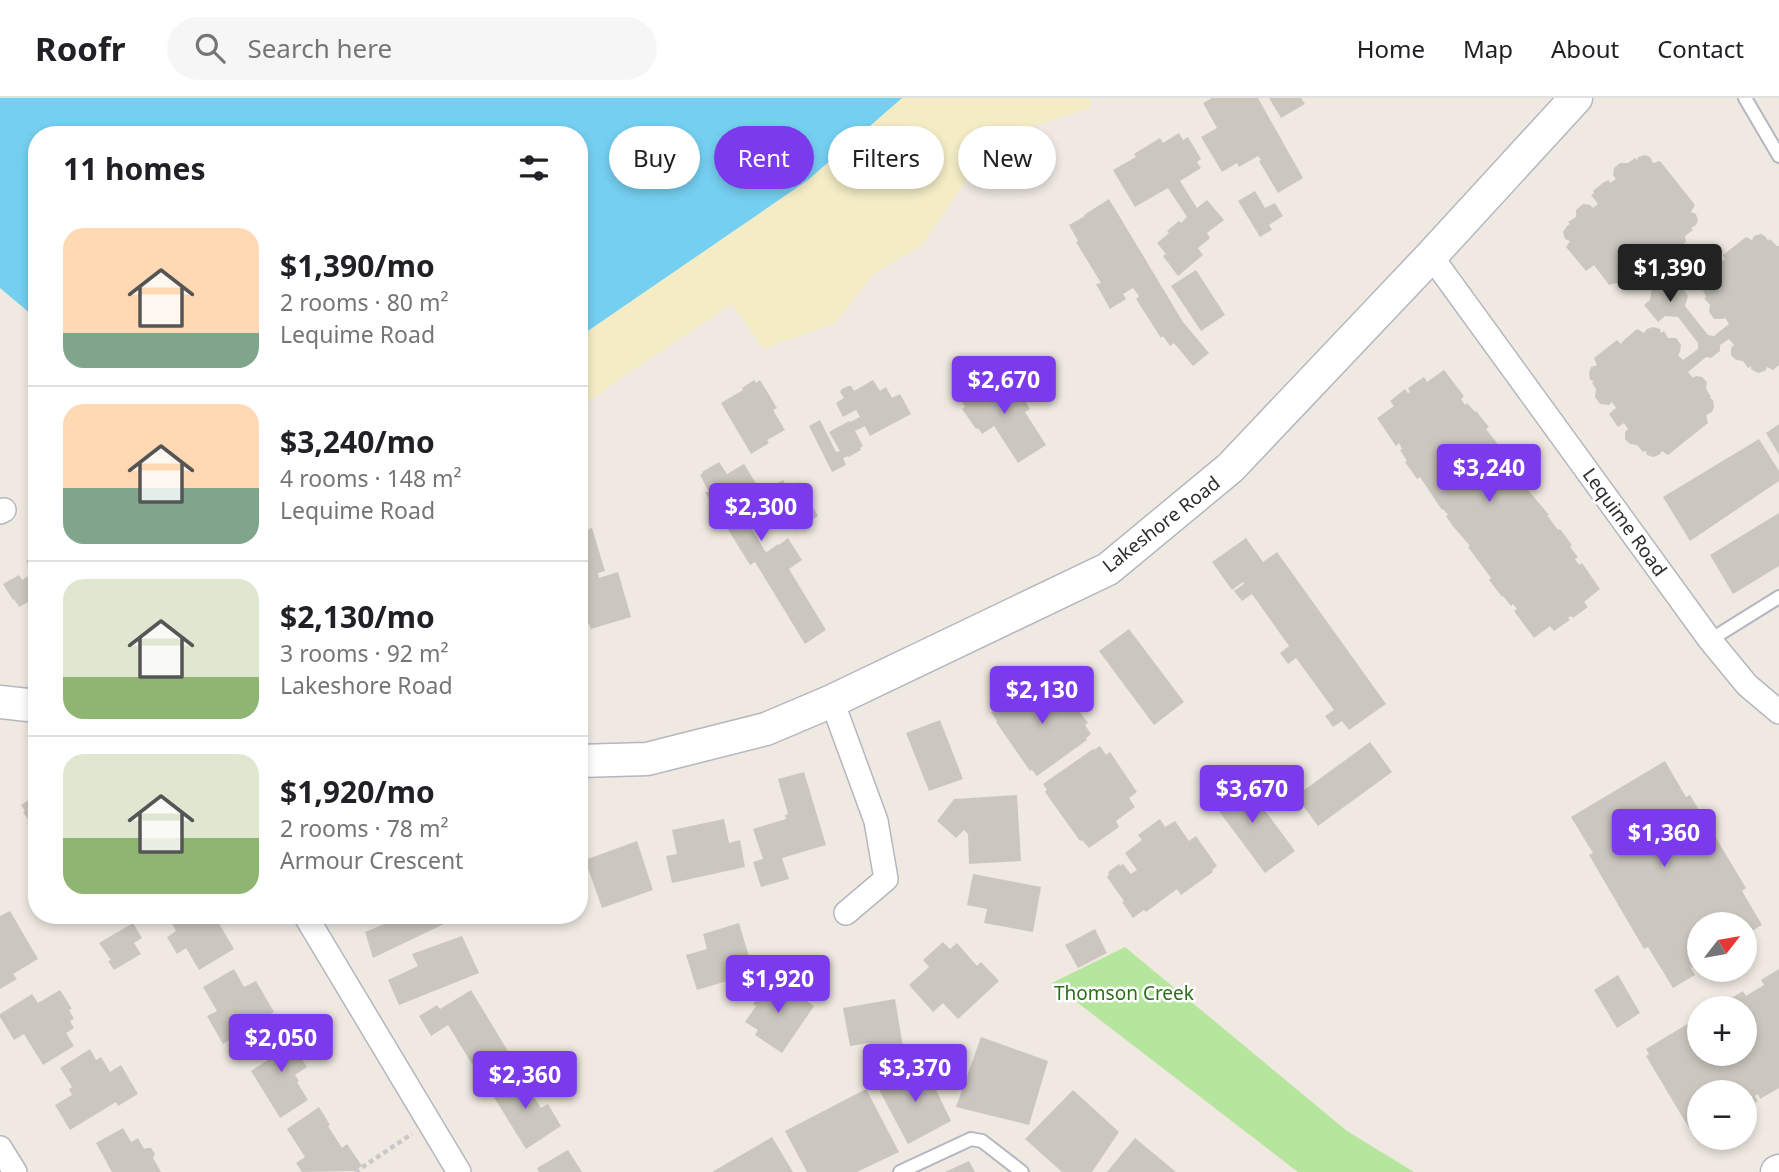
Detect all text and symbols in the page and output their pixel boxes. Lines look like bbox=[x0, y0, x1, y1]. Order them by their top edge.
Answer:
search box bbox=[167, 17, 657, 80]
text: Roofr bbox=[35, 26, 125, 71]
icon: search bbox=[191, 29, 229, 67]
text: Search here bbox=[247, 30, 392, 66]
text: Home bbox=[1357, 32, 1425, 65]
text: Map bbox=[1463, 32, 1513, 65]
text: About bbox=[1551, 32, 1619, 65]
text: Contact bbox=[1657, 32, 1744, 65]
chip: Buy bbox=[609, 126, 700, 189]
chip: Rent bbox=[714, 126, 814, 189]
chip: Filters bbox=[828, 126, 944, 189]
chip: New bbox=[958, 126, 1056, 189]
text: 11 homes bbox=[63, 148, 206, 189]
icon: filters bbox=[515, 149, 553, 187]
pin: $1,390 bbox=[1613, 244, 1727, 304]
text: $1,390/mo bbox=[280, 245, 435, 286]
text: $1,390 bbox=[1634, 251, 1706, 283]
icon: home bbox=[119, 256, 203, 340]
text: 2 rooms · 80 m² bbox=[280, 286, 449, 318]
text: Lequime Road bbox=[280, 318, 435, 350]
pin: $2,670 bbox=[947, 356, 1061, 416]
text: $2,670 bbox=[968, 363, 1040, 395]
text: $3,240/mo bbox=[280, 421, 435, 462]
icon: home bbox=[119, 432, 203, 516]
pin: $3,240 bbox=[1432, 444, 1546, 504]
text: $3,240 bbox=[1453, 451, 1525, 483]
text: 4 rooms · 148 m² bbox=[280, 462, 462, 494]
street label: Lequime Road bbox=[1577, 463, 1673, 581]
street label: Lakeshore Road bbox=[1097, 470, 1225, 578]
pin: $2,300 bbox=[704, 484, 818, 543]
text: $2,300 bbox=[725, 490, 797, 522]
text: Lequime Road bbox=[280, 494, 435, 526]
text: $2,130/mo bbox=[280, 596, 435, 637]
icon: home bbox=[119, 607, 203, 691]
text: 3 rooms · 92 m² bbox=[280, 637, 449, 669]
pin: $2,130 bbox=[985, 666, 1099, 726]
text: Lakeshore Road bbox=[280, 669, 453, 701]
text: $2,130 bbox=[1006, 673, 1078, 705]
pin: $3,670 bbox=[1195, 766, 1309, 825]
text: $1,920/mo bbox=[280, 771, 435, 812]
text: $3,670 bbox=[1216, 772, 1288, 804]
icon: home bbox=[119, 782, 203, 866]
pin: $1,360 bbox=[1607, 810, 1721, 869]
text: 2 rooms · 78 m² bbox=[280, 812, 449, 844]
text: $1,360 bbox=[1628, 816, 1700, 848]
text: Armour Crescent bbox=[280, 844, 463, 876]
north arrow bbox=[1687, 912, 1757, 982]
map controls bbox=[1687, 912, 1757, 1150]
pin: $1,920 bbox=[721, 956, 835, 1015]
text: $1,920 bbox=[742, 962, 814, 994]
park label: Thomson Creek bbox=[1054, 980, 1194, 1006]
button: + bbox=[1687, 996, 1757, 1066]
pin: $2,050 bbox=[224, 1014, 338, 1074]
text: $2,050 bbox=[245, 1021, 317, 1053]
pin: $3,370 bbox=[858, 1044, 972, 1104]
text: $3,370 bbox=[879, 1051, 951, 1083]
pin: $2,360 bbox=[468, 1052, 582, 1111]
text: $2,360 bbox=[489, 1058, 561, 1090]
button: − bbox=[1687, 1080, 1757, 1150]

